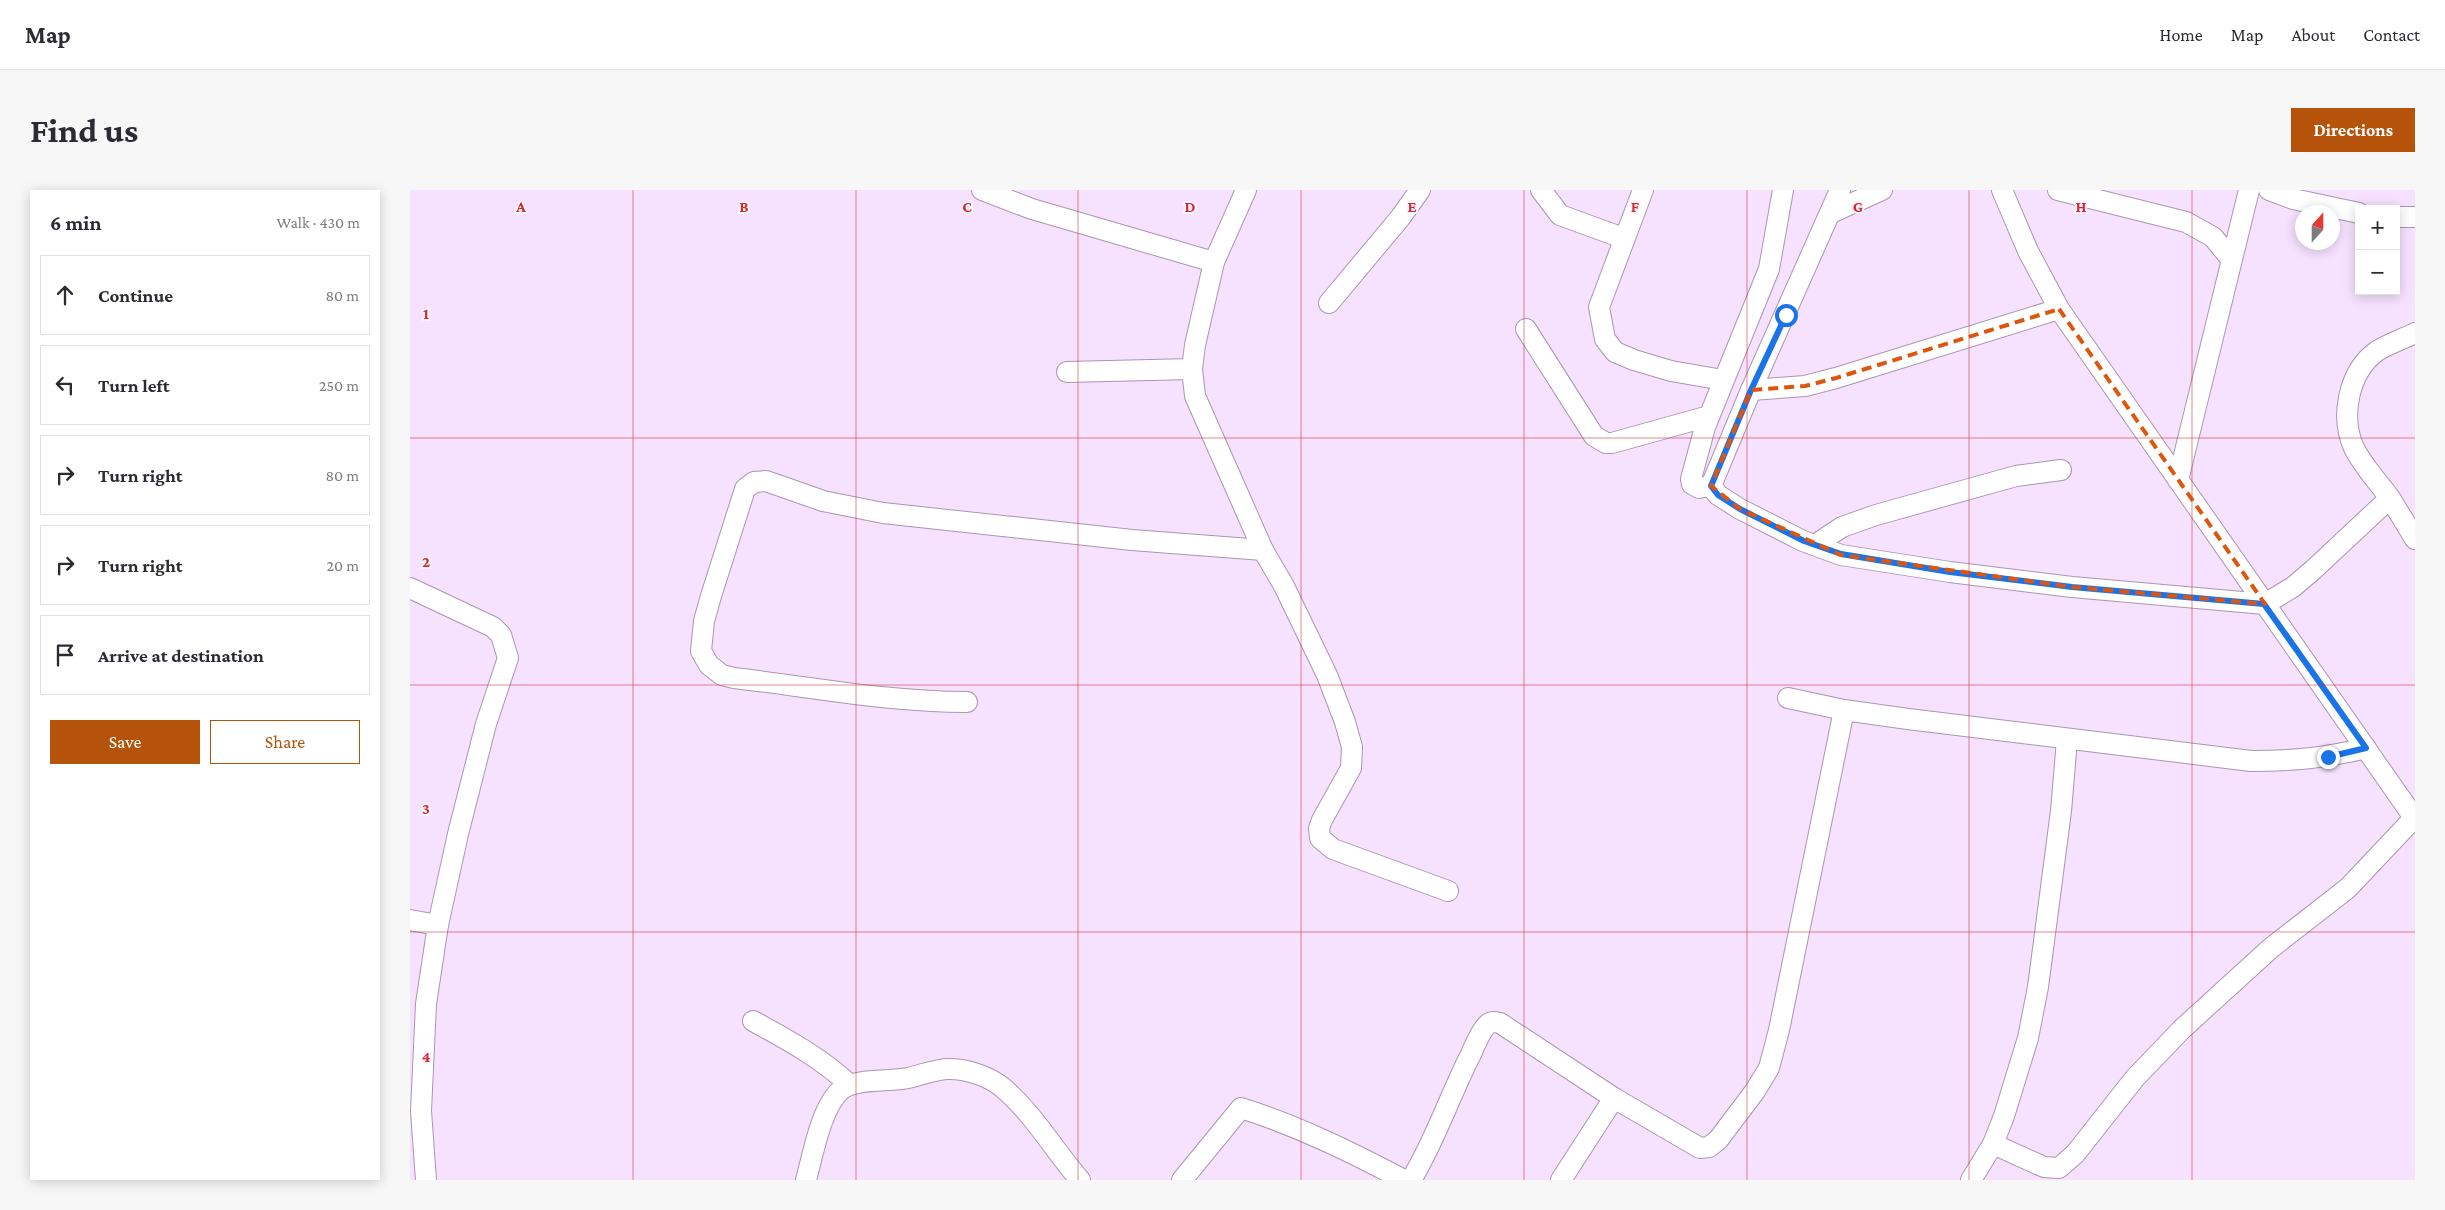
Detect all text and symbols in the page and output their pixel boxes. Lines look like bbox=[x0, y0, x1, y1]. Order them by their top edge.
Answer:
text: Map bbox=[25, 21, 71, 48]
text: Home bbox=[2160, 25, 2203, 45]
text: Map bbox=[2231, 25, 2263, 45]
text: About bbox=[2291, 25, 2335, 45]
text: Contact bbox=[2363, 25, 2420, 45]
button: Directions bbox=[2291, 108, 2415, 152]
text: Find us bbox=[30, 111, 138, 150]
text: A bbox=[515, 198, 526, 215]
text: B bbox=[739, 198, 749, 215]
text: C bbox=[962, 198, 972, 215]
text: D bbox=[1184, 198, 1196, 215]
text: E bbox=[1407, 198, 1417, 215]
text: F bbox=[1631, 198, 1640, 215]
text: G bbox=[1853, 198, 1863, 215]
text: H bbox=[2076, 198, 2087, 215]
north arrow bbox=[2295, 205, 2340, 250]
map controls bbox=[2355, 205, 2400, 295]
button: + bbox=[2355, 205, 2400, 250]
text: 6 min bbox=[50, 211, 101, 235]
text: Walk · 430 m bbox=[276, 214, 360, 231]
button: − bbox=[2355, 250, 2400, 295]
icon: ahead bbox=[51, 281, 79, 309]
text: Continue bbox=[98, 285, 173, 306]
text: 80 m bbox=[325, 287, 359, 304]
route start bbox=[1775, 304, 1798, 327]
text: 1 bbox=[423, 305, 429, 322]
icon: left bbox=[51, 371, 79, 399]
text: Turn left bbox=[98, 375, 170, 396]
text: 250 m bbox=[319, 377, 359, 394]
icon: right bbox=[51, 461, 79, 489]
text: Turn right bbox=[98, 465, 183, 486]
text: 80 m bbox=[325, 467, 359, 484]
icon: right bbox=[51, 551, 79, 579]
text: 2 bbox=[422, 553, 430, 570]
text: Turn right bbox=[98, 555, 183, 576]
text: 20 m bbox=[326, 557, 359, 574]
icon: arrive bbox=[51, 641, 79, 669]
text: Arrive at destination bbox=[98, 645, 264, 666]
button: Save bbox=[50, 720, 200, 764]
button: Share bbox=[210, 720, 360, 764]
route end bbox=[2317, 746, 2340, 769]
text: 3 bbox=[422, 800, 430, 817]
text: 4 bbox=[422, 1048, 431, 1065]

